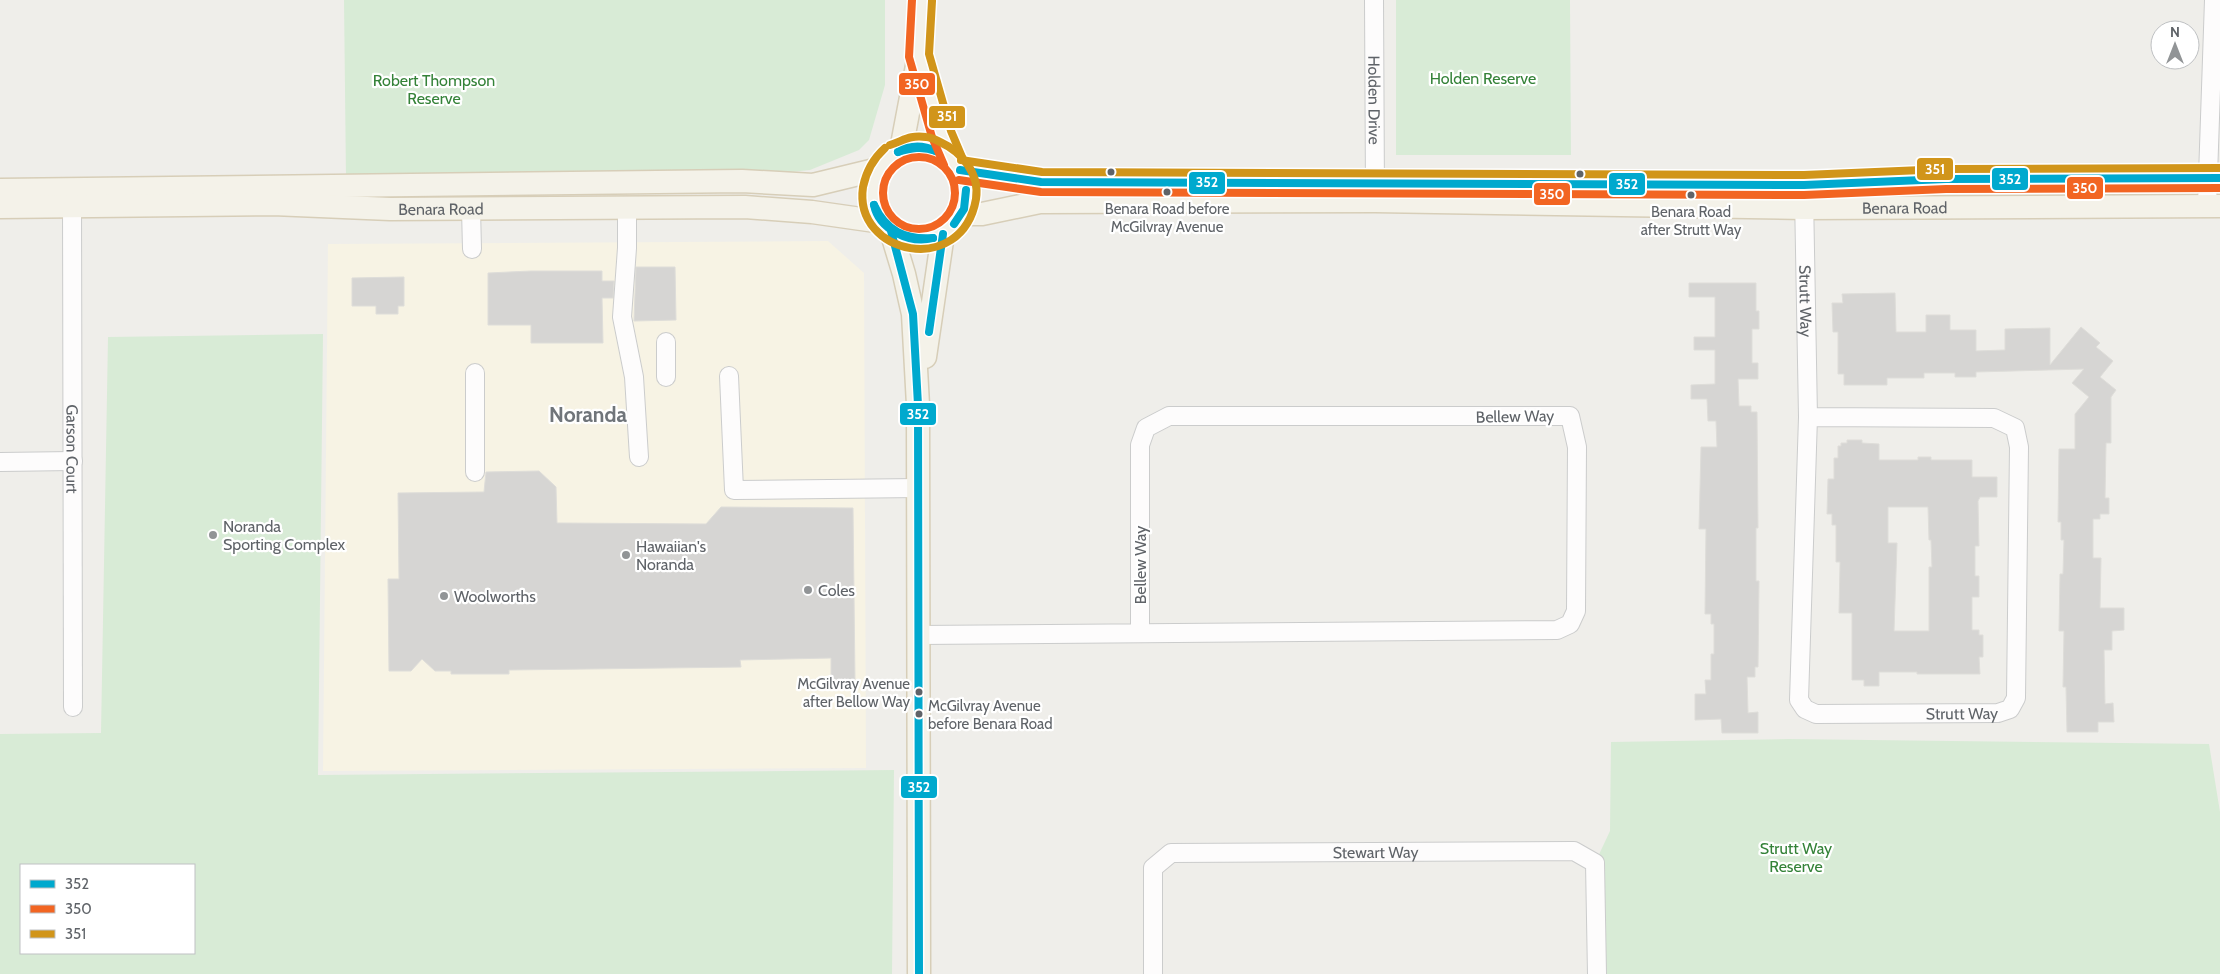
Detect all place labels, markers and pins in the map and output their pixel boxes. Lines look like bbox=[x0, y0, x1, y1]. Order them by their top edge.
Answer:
unlabelled marker bbox=[1106, 167, 1116, 177]
unlabelled marker bbox=[1575, 169, 1585, 179]
marker: Benara Road before McGilvray Avenue bbox=[1162, 187, 1172, 197]
marker: Benara Road after Strutt Way bbox=[1686, 190, 1696, 200]
place label: Benara Road before McGilvray Avenue bbox=[1105, 200, 1230, 236]
place label: Benara Road after Strutt Way bbox=[1641, 203, 1742, 239]
place label: Noranda Sporting Complex bbox=[223, 517, 345, 554]
marker: Noranda Sporting Complex bbox=[207, 529, 219, 541]
place label: Hawaiian's Noranda bbox=[636, 537, 707, 574]
marker: Hawaiian's Noranda bbox=[620, 549, 632, 561]
place label: Coles bbox=[818, 581, 855, 600]
marker: Coles bbox=[802, 584, 814, 596]
place label: Woolworths bbox=[454, 587, 536, 606]
marker: Woolworths bbox=[438, 590, 450, 602]
place label: McGilvray Avenue after Bellow Way bbox=[797, 675, 910, 711]
marker: McGilvray Avenue after Bellow Way bbox=[914, 687, 924, 697]
place label: McGilvray Avenue before Benara Road bbox=[928, 697, 1053, 733]
marker: McGilvray Avenue before Benara Road bbox=[914, 709, 924, 719]

